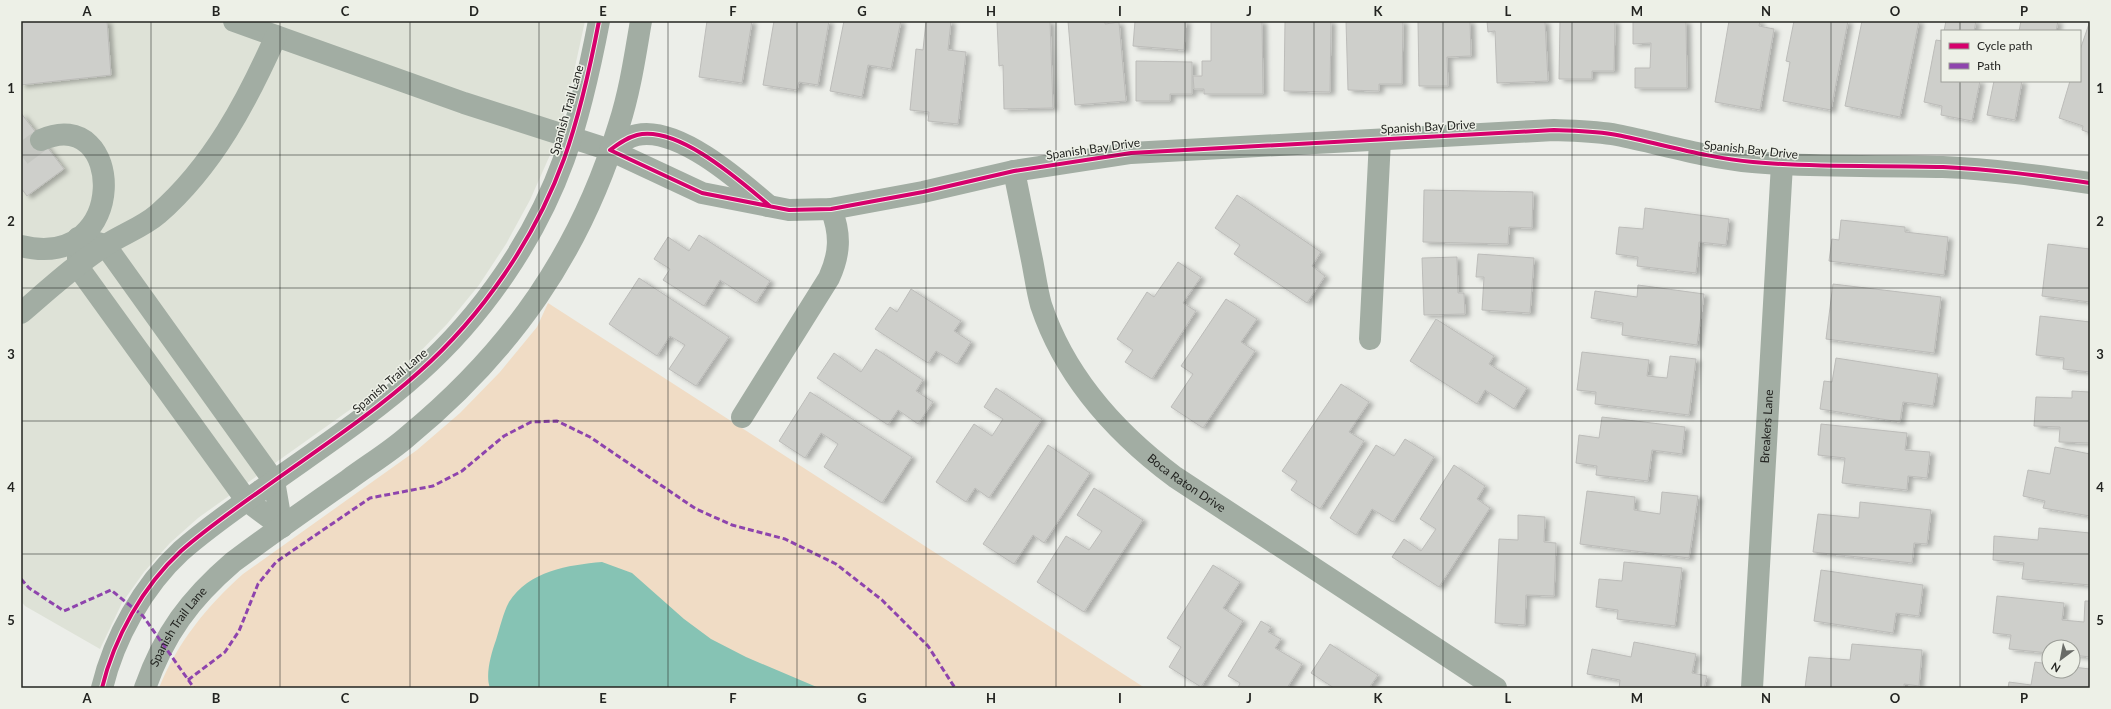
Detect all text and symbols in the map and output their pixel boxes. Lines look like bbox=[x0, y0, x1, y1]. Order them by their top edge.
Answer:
text: A bbox=[81, 3, 92, 19]
text: B bbox=[212, 3, 221, 19]
text: C bbox=[341, 3, 350, 19]
text: D bbox=[469, 3, 479, 19]
text: E bbox=[599, 3, 607, 19]
text: F bbox=[729, 3, 737, 19]
text: G bbox=[857, 3, 867, 19]
text: H bbox=[986, 3, 996, 19]
text: I bbox=[1118, 3, 1122, 19]
text: J bbox=[1246, 3, 1252, 19]
text: K bbox=[1374, 3, 1384, 19]
text: L bbox=[1505, 3, 1512, 19]
text: M bbox=[1631, 3, 1643, 19]
text: N bbox=[1761, 3, 1771, 19]
text: O bbox=[1890, 3, 1901, 19]
text: P bbox=[2020, 3, 2028, 19]
legend bbox=[1941, 30, 2081, 82]
text: Cycle path bbox=[1977, 38, 2032, 53]
text: Path bbox=[1977, 58, 2001, 73]
street label: Spanish Trail Lane bbox=[546, 63, 587, 157]
text: 1 bbox=[7, 80, 15, 96]
text: 1 bbox=[2096, 80, 2104, 96]
street label: Spanish Bay Drive bbox=[1380, 117, 1476, 136]
street label: Spanish Bay Drive bbox=[1045, 134, 1141, 163]
street label: Spanish Bay Drive bbox=[1703, 137, 1799, 162]
text: 2 bbox=[7, 213, 15, 229]
text: 2 bbox=[2096, 213, 2104, 229]
street label: Spanish Trail Lane bbox=[349, 345, 430, 416]
text: 3 bbox=[7, 346, 15, 362]
text: 3 bbox=[2096, 346, 2104, 362]
street label: Breakers Lane bbox=[1757, 389, 1776, 464]
street label: Boca Raton Drive bbox=[1145, 450, 1229, 515]
text: 4 bbox=[7, 479, 15, 495]
text: 4 bbox=[2096, 479, 2104, 495]
street label: Spanish Trail Lane bbox=[146, 583, 210, 669]
text: 5 bbox=[7, 612, 15, 628]
text: 5 bbox=[2096, 612, 2104, 628]
north arrow bbox=[2041, 639, 2081, 679]
text: N bbox=[2048, 660, 2062, 676]
text: A bbox=[81, 690, 92, 706]
text: B bbox=[212, 690, 221, 706]
text: C bbox=[341, 690, 350, 706]
text: D bbox=[469, 690, 479, 706]
text: E bbox=[599, 690, 607, 706]
text: F bbox=[729, 690, 737, 706]
text: G bbox=[857, 690, 867, 706]
text: H bbox=[986, 690, 996, 706]
text: I bbox=[1118, 690, 1122, 706]
text: J bbox=[1246, 690, 1252, 706]
text: K bbox=[1374, 690, 1384, 706]
text: L bbox=[1505, 690, 1512, 706]
text: M bbox=[1631, 690, 1643, 706]
text: N bbox=[1761, 690, 1771, 706]
text: O bbox=[1890, 690, 1901, 706]
text: P bbox=[2020, 690, 2028, 706]

